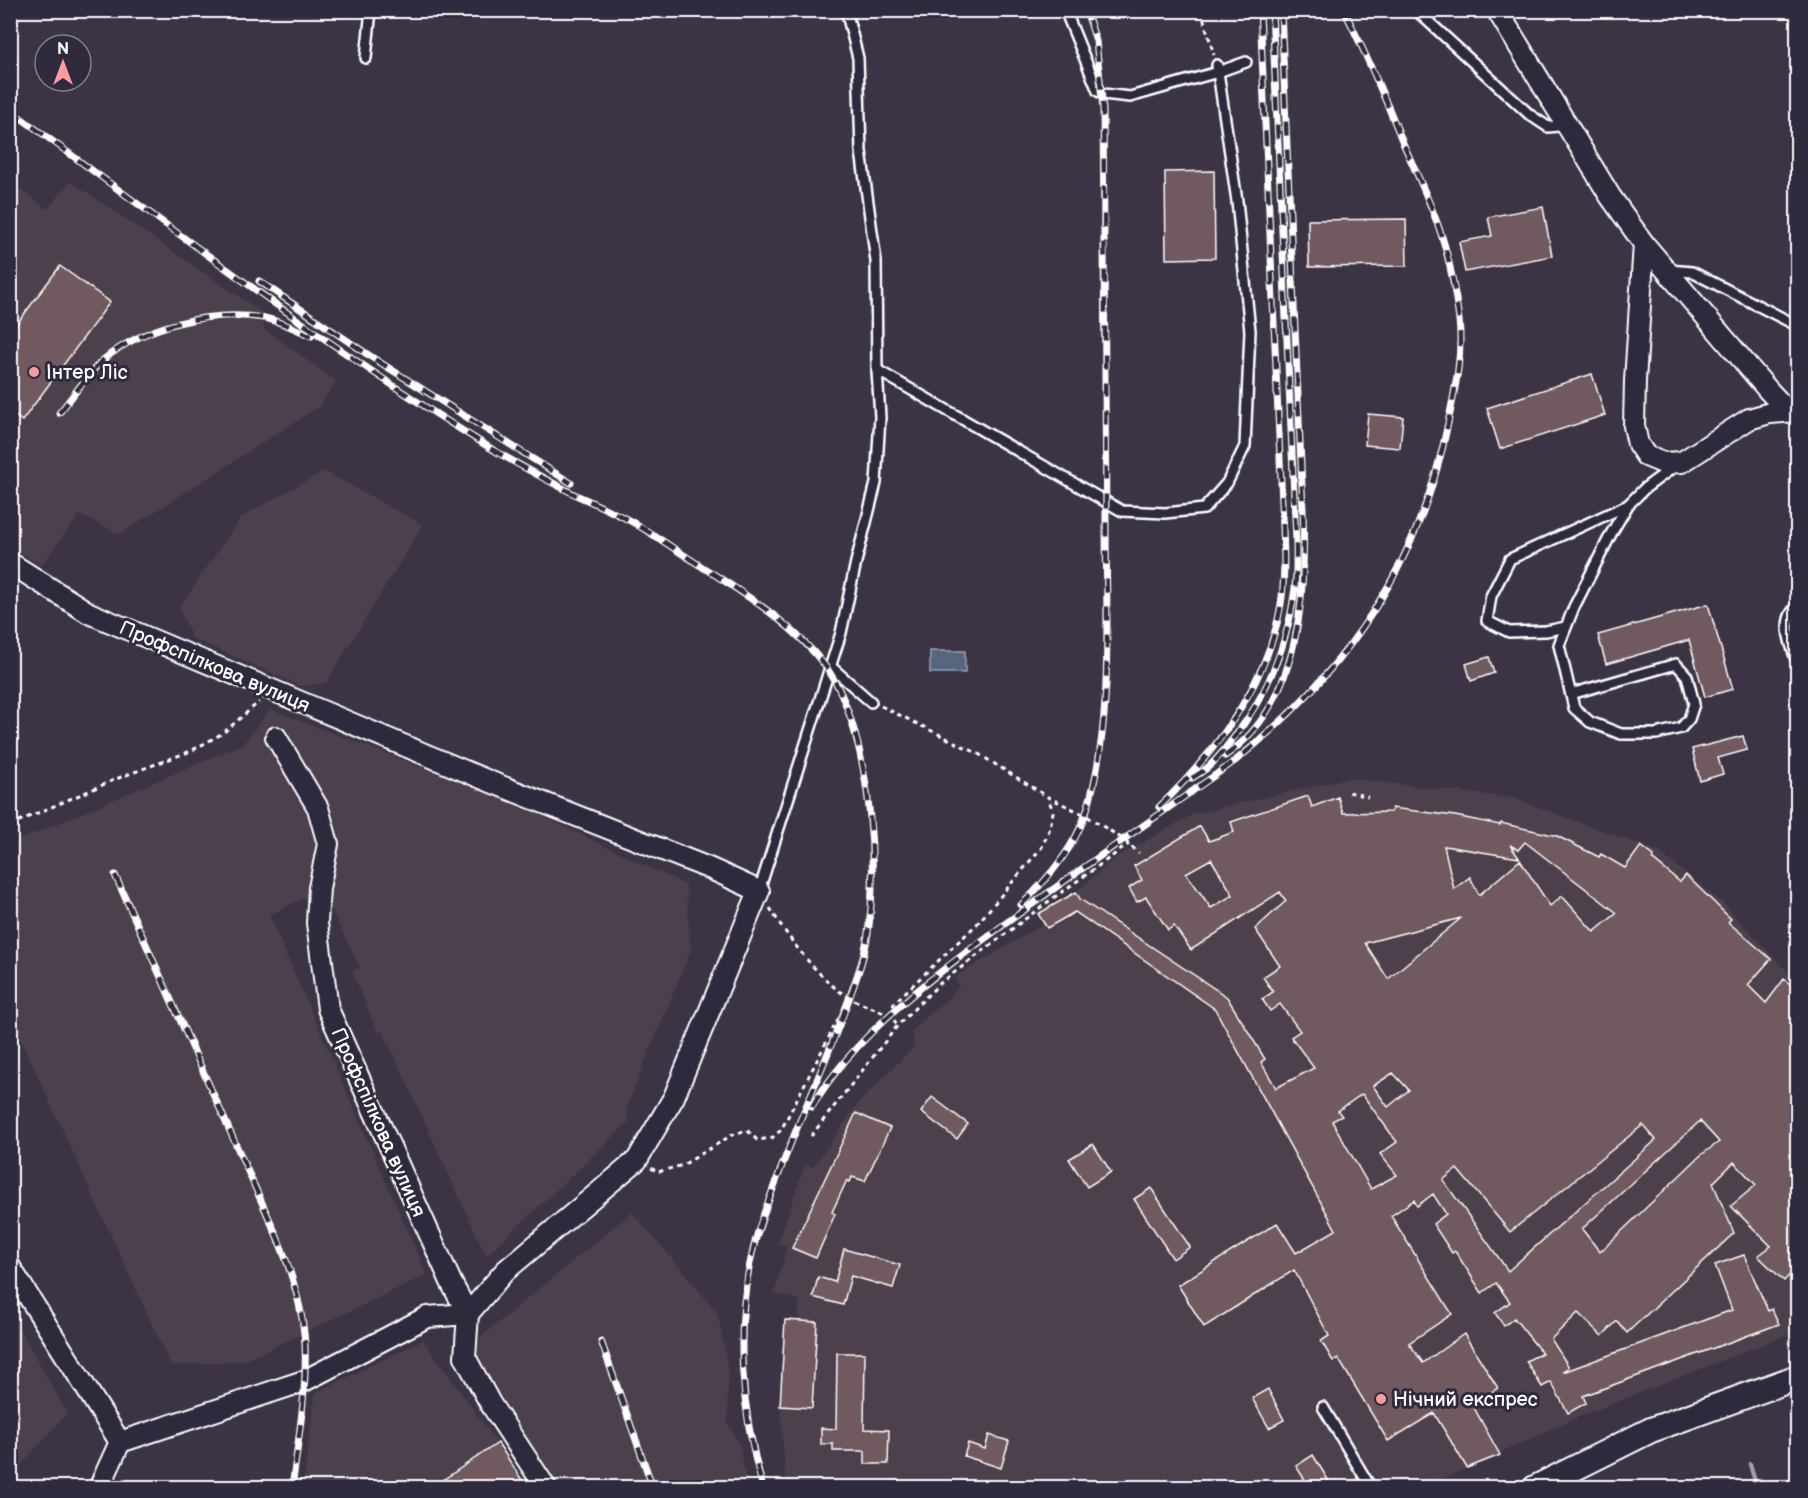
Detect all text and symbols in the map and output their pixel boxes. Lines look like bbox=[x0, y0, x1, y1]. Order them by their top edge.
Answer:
north arrow bbox=[33, 33, 93, 93]
text: N bbox=[57, 40, 69, 59]
place label: Інтер Ліс bbox=[46, 361, 128, 385]
marker: Інтер Ліс bbox=[27, 365, 41, 379]
street label: Профспілкова вулиця bbox=[116, 616, 313, 718]
street label: Профспілкова вулиця bbox=[326, 1024, 431, 1221]
place label: Нічний експрес bbox=[1393, 1388, 1538, 1412]
marker: Нічний експрес bbox=[1374, 1392, 1388, 1406]

